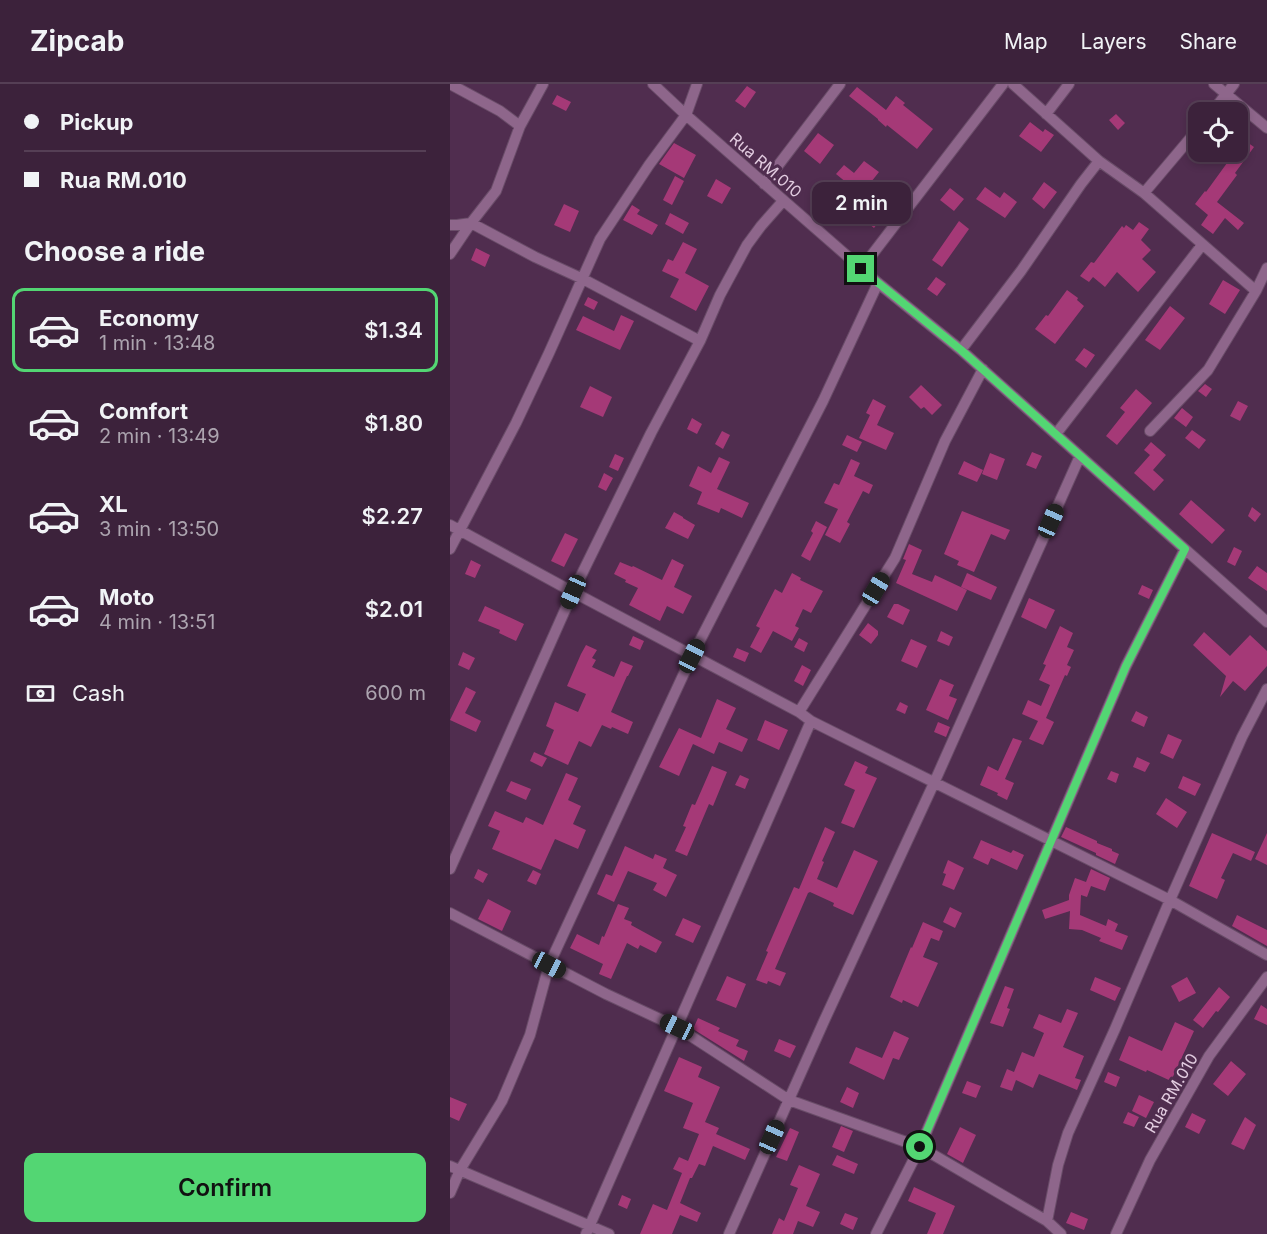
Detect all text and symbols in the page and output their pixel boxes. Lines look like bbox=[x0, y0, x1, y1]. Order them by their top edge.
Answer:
text: Zipcab bbox=[30, 24, 125, 58]
text: Map bbox=[1004, 29, 1048, 54]
text: Layers bbox=[1081, 29, 1147, 54]
text: Share bbox=[1180, 29, 1237, 54]
map controls bbox=[1188, 102, 1248, 162]
button: locate bbox=[1188, 102, 1248, 162]
text: Pickup bbox=[60, 109, 134, 135]
street label: Rua RM.010 bbox=[726, 128, 806, 202]
text: Rua RM.010 bbox=[60, 167, 187, 193]
callout: 2 min bbox=[812, 182, 910, 224]
text: 2 min bbox=[835, 191, 888, 215]
text: Choose a ride bbox=[24, 235, 205, 268]
route end bbox=[847, 255, 874, 282]
icon: car bbox=[27, 303, 81, 357]
text: Economy bbox=[99, 305, 199, 331]
text: $1.34 bbox=[364, 317, 423, 343]
text: 1 min · 13:48 bbox=[99, 331, 216, 355]
icon: car bbox=[27, 396, 81, 450]
text: Comfort bbox=[99, 398, 188, 424]
text: $1.80 bbox=[364, 410, 423, 436]
text: 2 min · 13:49 bbox=[99, 424, 220, 448]
icon: car bbox=[27, 489, 81, 543]
text: XL bbox=[99, 491, 128, 517]
car bbox=[1035, 501, 1067, 541]
text: $2.27 bbox=[362, 503, 423, 529]
text: 3 min · 13:50 bbox=[99, 517, 219, 541]
car bbox=[859, 569, 893, 609]
car bbox=[557, 572, 589, 612]
icon: car bbox=[27, 582, 81, 636]
text: Moto bbox=[99, 584, 154, 610]
text: $2.01 bbox=[365, 596, 423, 622]
text: 4 min · 13:51 bbox=[99, 610, 215, 634]
car bbox=[676, 636, 708, 676]
icon: cash bbox=[24, 677, 57, 710]
text: Cash bbox=[72, 680, 125, 706]
text: 600 m bbox=[365, 681, 426, 705]
car bbox=[529, 949, 569, 981]
car bbox=[657, 1011, 697, 1043]
street label: Rua RM.010 bbox=[1140, 1050, 1202, 1136]
car bbox=[756, 1117, 788, 1157]
route start bbox=[906, 1133, 933, 1160]
button: Confirm bbox=[24, 1153, 426, 1222]

